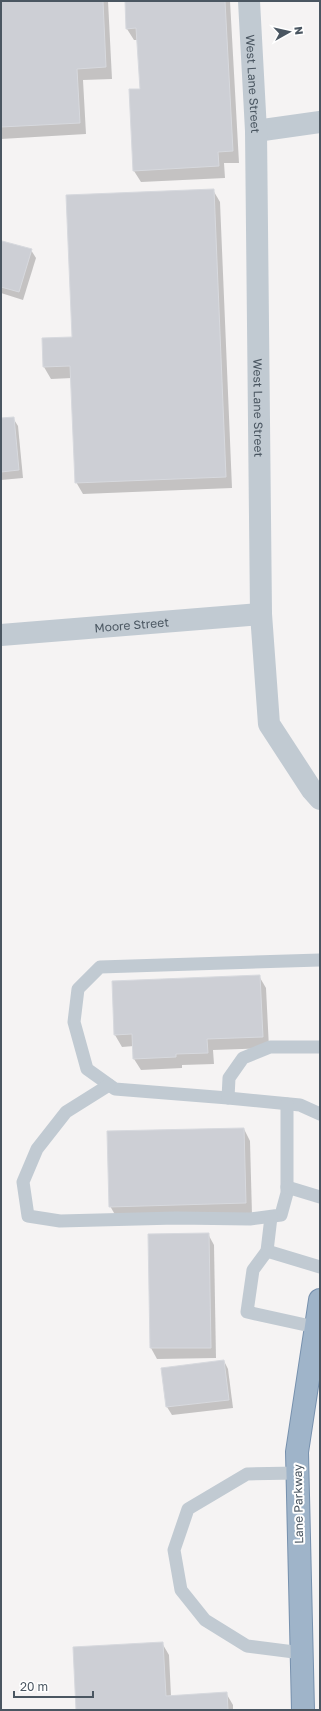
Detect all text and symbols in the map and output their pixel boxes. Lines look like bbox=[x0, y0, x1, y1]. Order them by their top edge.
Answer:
north arrow bbox=[269, 12, 309, 52]
text: N bbox=[292, 25, 306, 36]
street label: West Lane Street bbox=[243, 34, 264, 134]
street label: West Lane Street bbox=[251, 358, 267, 458]
street label: Moore Street bbox=[94, 614, 170, 635]
street label: Lane Parkway bbox=[290, 1464, 306, 1544]
scale bar bbox=[14, 1673, 93, 1699]
text: 20 m bbox=[20, 1679, 48, 1694]

